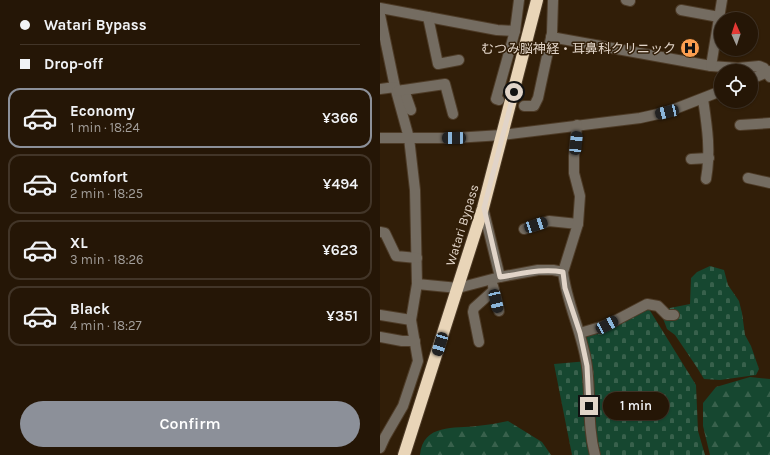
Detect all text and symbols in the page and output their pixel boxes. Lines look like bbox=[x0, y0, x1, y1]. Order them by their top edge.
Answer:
north arrow bbox=[714, 12, 758, 56]
map controls bbox=[714, 12, 758, 108]
text: Watari Bypass bbox=[44, 16, 147, 34]
hospital icon: むつみ脳神経・耳鼻科クリニック bbox=[679, 37, 701, 59]
place label: むつみ脳神経・耳鼻科クリニック bbox=[481, 41, 676, 56]
text: Drop-off bbox=[44, 55, 103, 73]
button: locate bbox=[714, 64, 758, 108]
route start bbox=[505, 83, 523, 101]
icon: car bbox=[22, 100, 58, 136]
text: Economy bbox=[70, 102, 135, 120]
car bbox=[654, 103, 680, 121]
text: ¥366 bbox=[322, 109, 358, 127]
text: 1 min · 18:24 bbox=[70, 120, 140, 135]
car bbox=[569, 130, 583, 156]
car bbox=[442, 132, 466, 144]
icon: car bbox=[22, 166, 58, 202]
text: Comfort bbox=[70, 168, 128, 186]
text: ¥494 bbox=[323, 175, 358, 193]
street label: Watari Bypass bbox=[442, 182, 482, 268]
text: 2 min · 18:25 bbox=[70, 186, 143, 201]
car bbox=[523, 216, 549, 234]
icon: car bbox=[22, 232, 58, 268]
text: XL bbox=[70, 234, 88, 252]
text: ¥623 bbox=[322, 241, 358, 259]
text: 3 min · 18:26 bbox=[70, 252, 143, 267]
car bbox=[487, 288, 505, 314]
icon: car bbox=[22, 298, 58, 334]
text: Black bbox=[70, 300, 110, 318]
text: ¥351 bbox=[326, 307, 358, 325]
car bbox=[594, 314, 620, 336]
text: 4 min · 18:27 bbox=[70, 318, 142, 333]
car bbox=[431, 331, 449, 357]
callout: 1 min bbox=[603, 392, 669, 420]
route end bbox=[580, 397, 598, 415]
text: 1 min bbox=[620, 398, 652, 413]
button: Confirm bbox=[20, 401, 360, 447]

